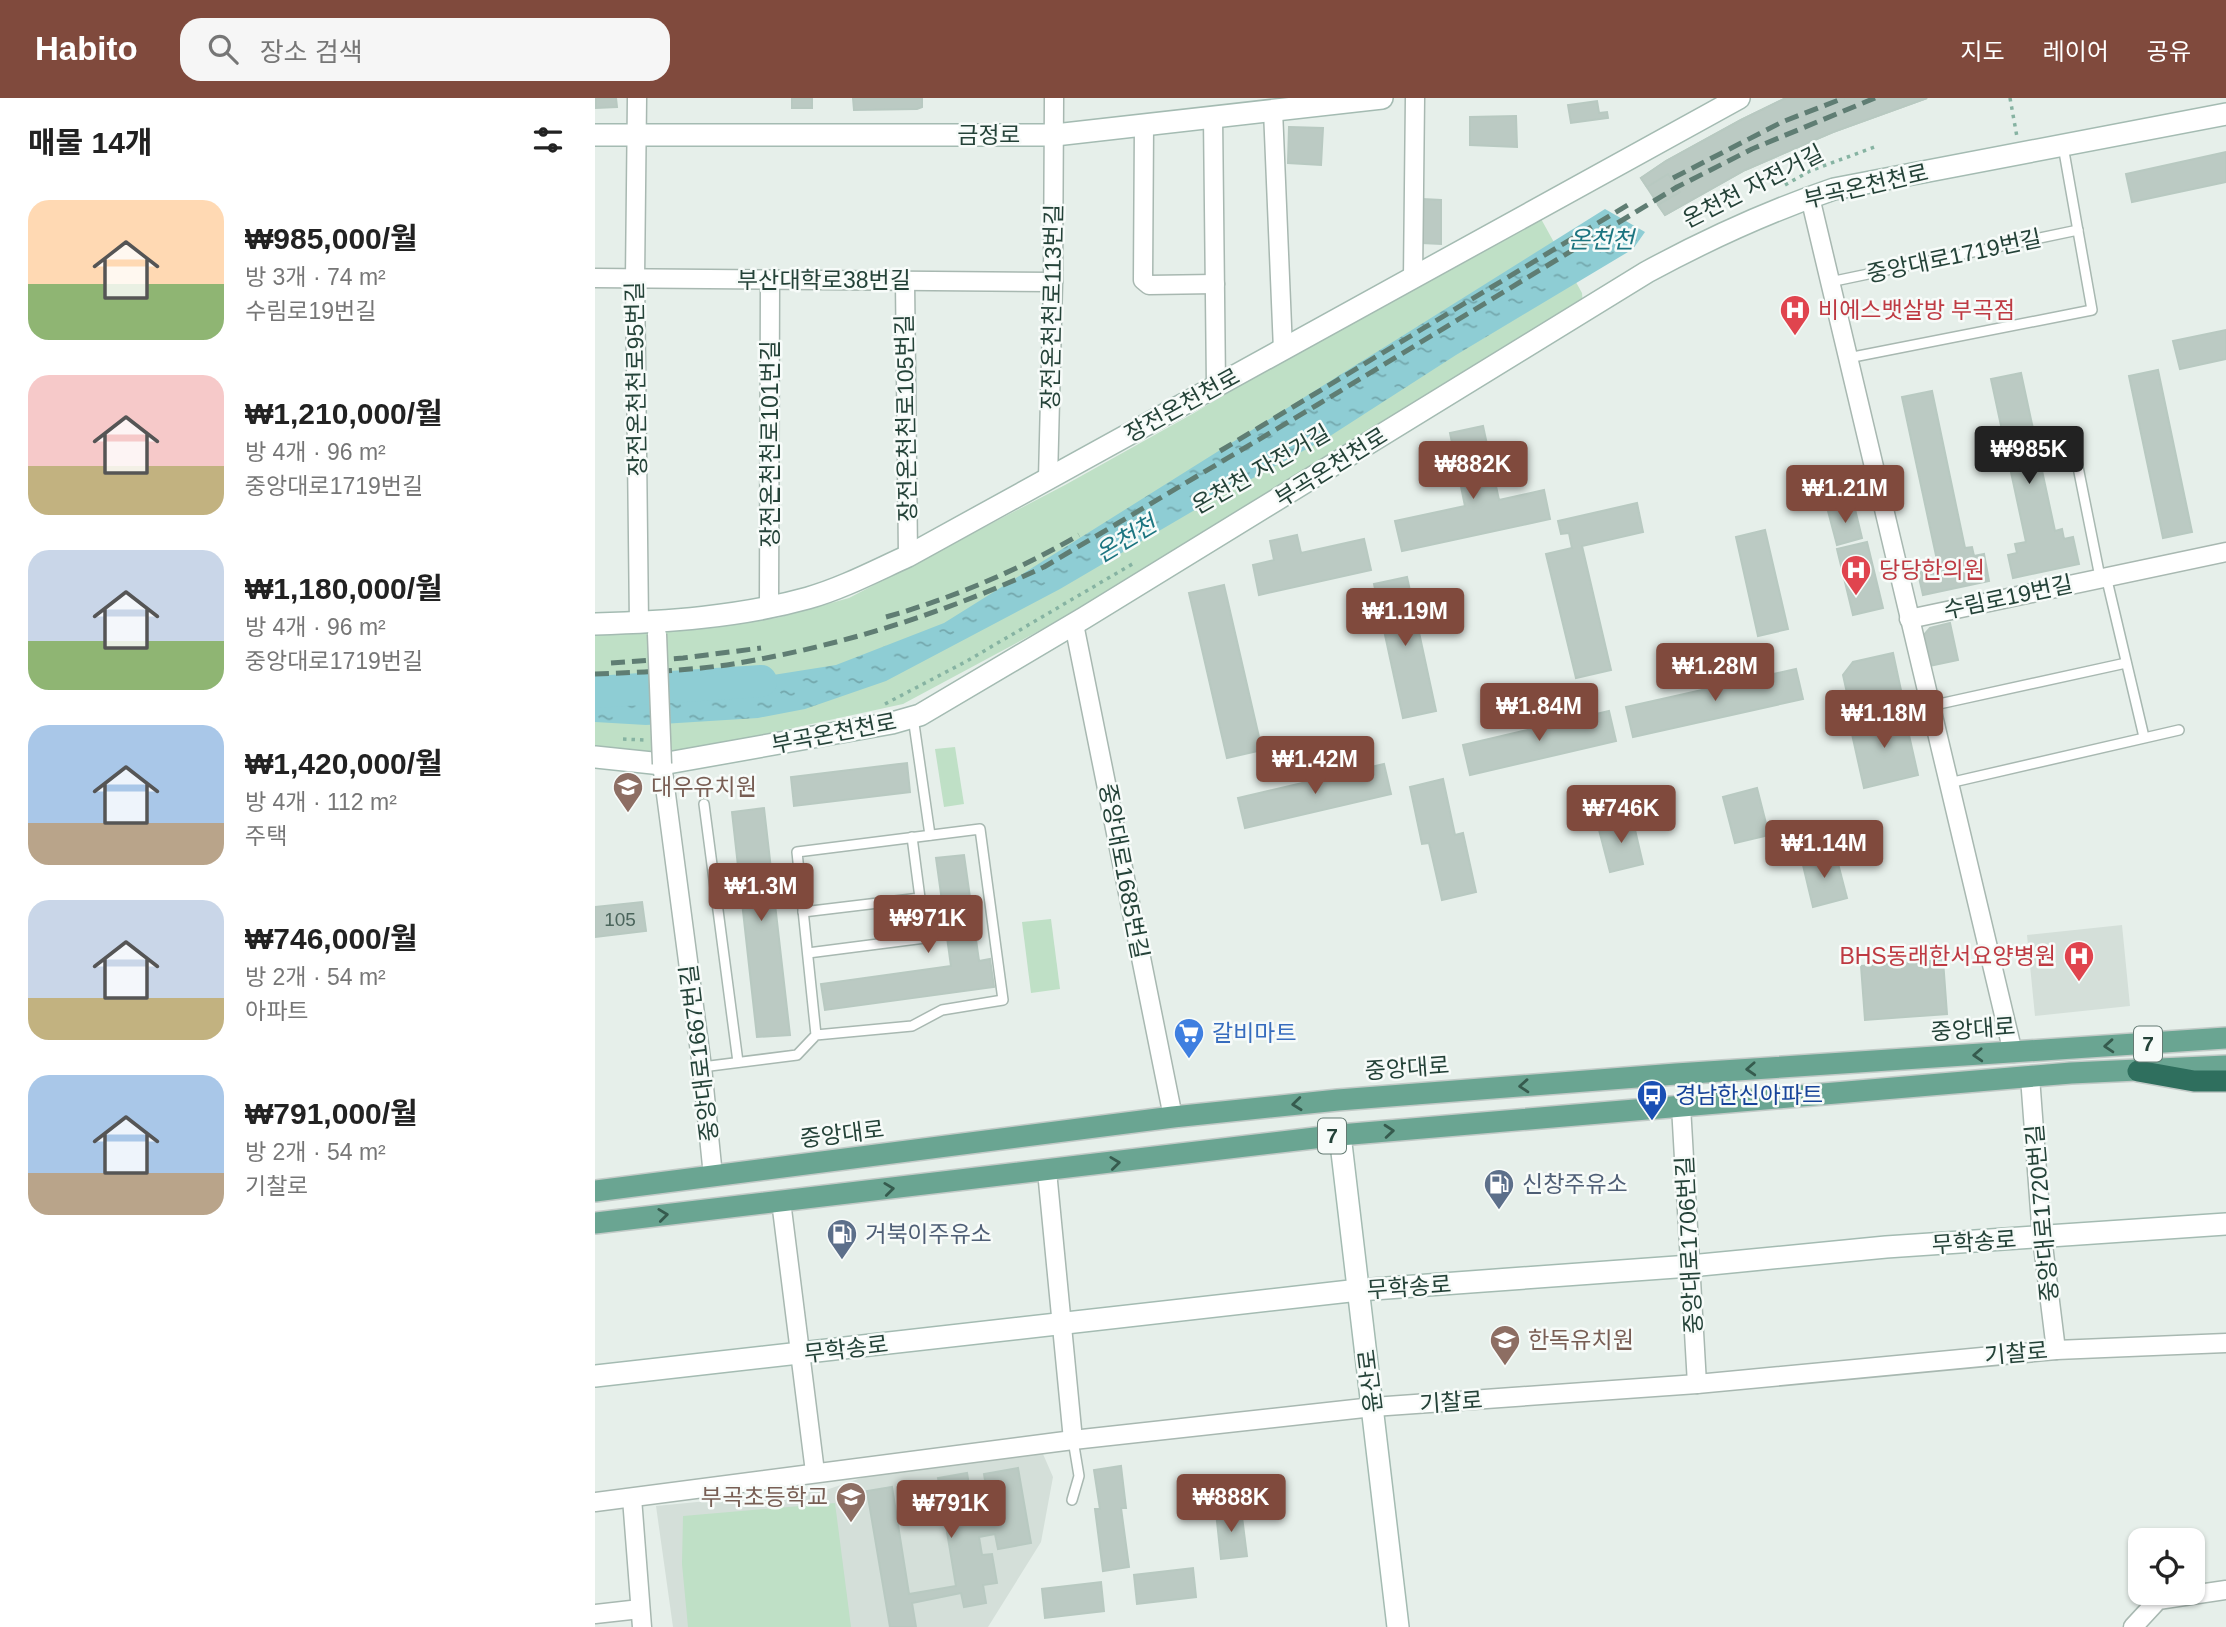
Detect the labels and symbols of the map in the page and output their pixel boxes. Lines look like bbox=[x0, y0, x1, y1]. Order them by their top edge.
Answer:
street label: 금정로 bbox=[957, 122, 1021, 148]
street label: 온천천 자전거길 bbox=[1678, 139, 1828, 233]
street label: 부곡온천천로 bbox=[1801, 159, 1931, 213]
street label: 장전온천천로113번길 bbox=[1037, 204, 1067, 410]
street label: 중앙대로1719번길 bbox=[1864, 225, 2044, 287]
water label: 온천천 bbox=[1568, 226, 1637, 253]
street label: 부산대학로38번길 bbox=[737, 267, 911, 293]
street label: 장전온천천로95번길 bbox=[621, 281, 651, 477]
hospital icon: 비에스뱃살방 부곡점 bbox=[1778, 293, 1812, 337]
place label: 비에스뱃살방 부곡점 bbox=[1818, 297, 2015, 323]
street label: 장전온천천로105번길 bbox=[891, 314, 921, 522]
street label: 장전온천천로101번길 bbox=[757, 340, 783, 548]
street label: 장전온천천로 bbox=[1120, 363, 1244, 447]
street label: 온천천 자전거길 bbox=[1188, 419, 1334, 519]
street label: 부곡온천천로 bbox=[1270, 422, 1392, 512]
pin: ₩985K bbox=[1980, 426, 2078, 486]
pin: ₩882K bbox=[1424, 442, 1522, 501]
pin: ₩1.21M bbox=[1788, 466, 1902, 525]
water label: 온천천 bbox=[1090, 508, 1164, 567]
hospital icon: 당당한의원 bbox=[1839, 553, 1873, 597]
place label: 당당한의원 bbox=[1879, 557, 1985, 583]
street label: 수림로19번길 bbox=[1941, 571, 2075, 623]
pin: ₩1.19M bbox=[1348, 588, 1462, 648]
pin: ₩1.28M bbox=[1658, 644, 1772, 703]
pin: ₩1.84M bbox=[1482, 684, 1596, 743]
pin: ₩1.18M bbox=[1827, 690, 1941, 750]
street label: 부곡온천천로 bbox=[769, 708, 899, 758]
pin: ₩1.42M bbox=[1258, 736, 1372, 796]
school or university icon: 대우유치원 bbox=[611, 770, 645, 814]
place label: 대우유치원 bbox=[651, 774, 757, 800]
street label: 중앙대로1685번길 bbox=[1094, 781, 1154, 961]
pin: ₩746K bbox=[1572, 786, 1670, 845]
pin: ₩1.14M bbox=[1767, 820, 1881, 880]
pin: ₩1.3M bbox=[712, 864, 810, 923]
pin: ₩971K bbox=[879, 896, 977, 955]
house number: 105 bbox=[604, 909, 636, 930]
hospital icon: BHS동래한서요양병원 bbox=[2062, 939, 2096, 983]
place label: BHS동래한서요양병원 bbox=[1839, 943, 2056, 969]
street label: 중앙대로1667번길 bbox=[675, 963, 723, 1143]
street label: 중앙대로 bbox=[1930, 1013, 2016, 1045]
supermarket icon: 갈비마트 bbox=[1172, 1016, 1206, 1060]
place label: 갈비마트 bbox=[1212, 1020, 1297, 1046]
road number: 7 bbox=[2134, 1026, 2162, 1062]
one-way arrow bbox=[2103, 1039, 2114, 1054]
one-way arrow bbox=[1972, 1048, 1983, 1063]
street label: 중앙대로 bbox=[1364, 1052, 1450, 1084]
one-way arrow bbox=[1745, 1061, 1756, 1076]
one-way arrow bbox=[1518, 1078, 1529, 1093]
bus stop icon: 경남한신아파트 bbox=[1635, 1078, 1669, 1122]
place label: 경남한신아파트 bbox=[1675, 1082, 1823, 1108]
one-way arrow bbox=[1291, 1097, 1303, 1112]
street label: 중앙대로 bbox=[798, 1116, 886, 1152]
road number: 7 bbox=[1318, 1118, 1346, 1154]
street label: 중앙대로1720번길 bbox=[2021, 1123, 2063, 1303]
one-way arrow bbox=[1384, 1124, 1395, 1139]
one-way arrow bbox=[1109, 1155, 1121, 1170]
street label: 중앙대로1706번길 bbox=[1671, 1155, 1707, 1335]
fuel station icon: 신창주유소 bbox=[1482, 1167, 1516, 1211]
place label: 신창주유소 bbox=[1522, 1171, 1628, 1197]
one-way arrow bbox=[883, 1181, 895, 1196]
one-way arrow bbox=[657, 1208, 669, 1223]
fuel station icon: 거북이주유소 bbox=[825, 1217, 859, 1261]
place label: 거북이주유소 bbox=[865, 1221, 992, 1247]
street label: 무학송로 bbox=[1931, 1226, 2017, 1258]
street label: 무학송로 bbox=[1366, 1271, 1452, 1303]
school or university icon: 한독유치원 bbox=[1488, 1323, 1522, 1367]
place label: 한독유치원 bbox=[1528, 1327, 1634, 1353]
street label: 무학송로 bbox=[802, 1331, 890, 1367]
street label: 기찰로 bbox=[1983, 1337, 2049, 1369]
street label: 윤산로 bbox=[1353, 1348, 1387, 1414]
street label: 기찰로 bbox=[1418, 1387, 1484, 1417]
pin: ₩888K bbox=[1182, 1474, 1280, 1534]
school or university icon: 부곡초등학교 bbox=[834, 1480, 868, 1524]
pin: ₩791K bbox=[902, 1480, 1000, 1540]
place label: 부곡초등학교 bbox=[701, 1484, 828, 1510]

